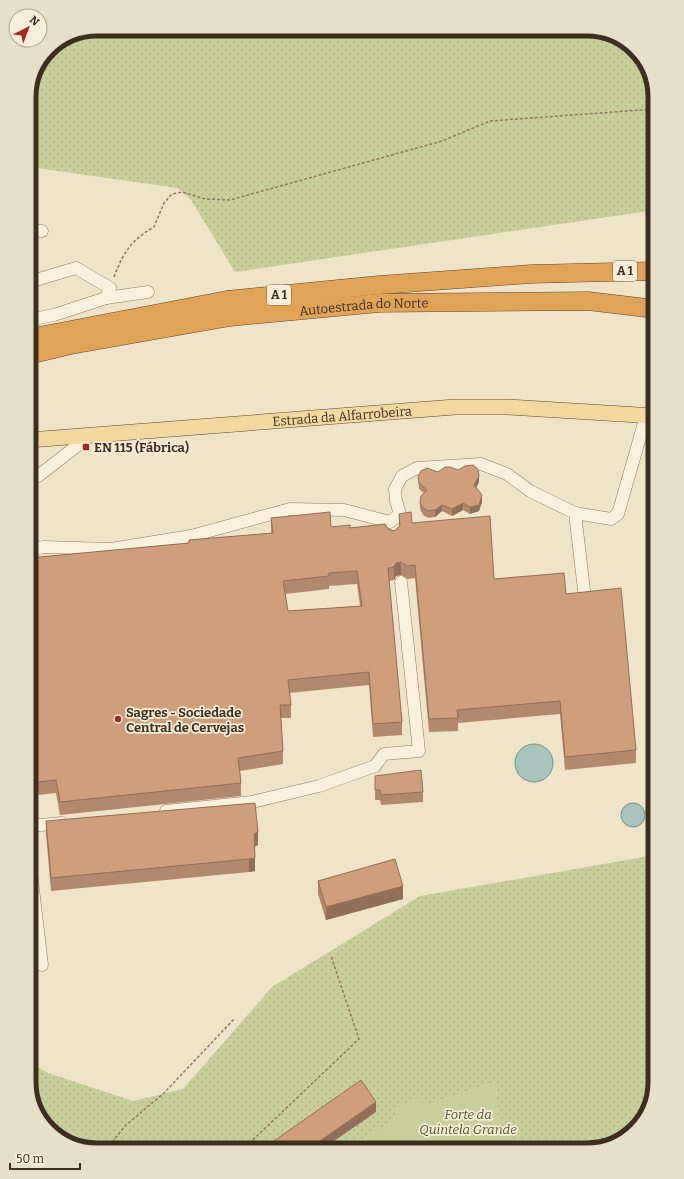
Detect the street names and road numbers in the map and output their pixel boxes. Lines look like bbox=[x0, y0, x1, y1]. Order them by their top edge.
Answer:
road number: A 1 bbox=[613, 261, 637, 281]
road number: A 1 bbox=[267, 285, 291, 305]
street label: Autoestrada do Norte bbox=[299, 295, 429, 318]
street label: Estrada da Alfarrobeira bbox=[272, 403, 412, 429]

